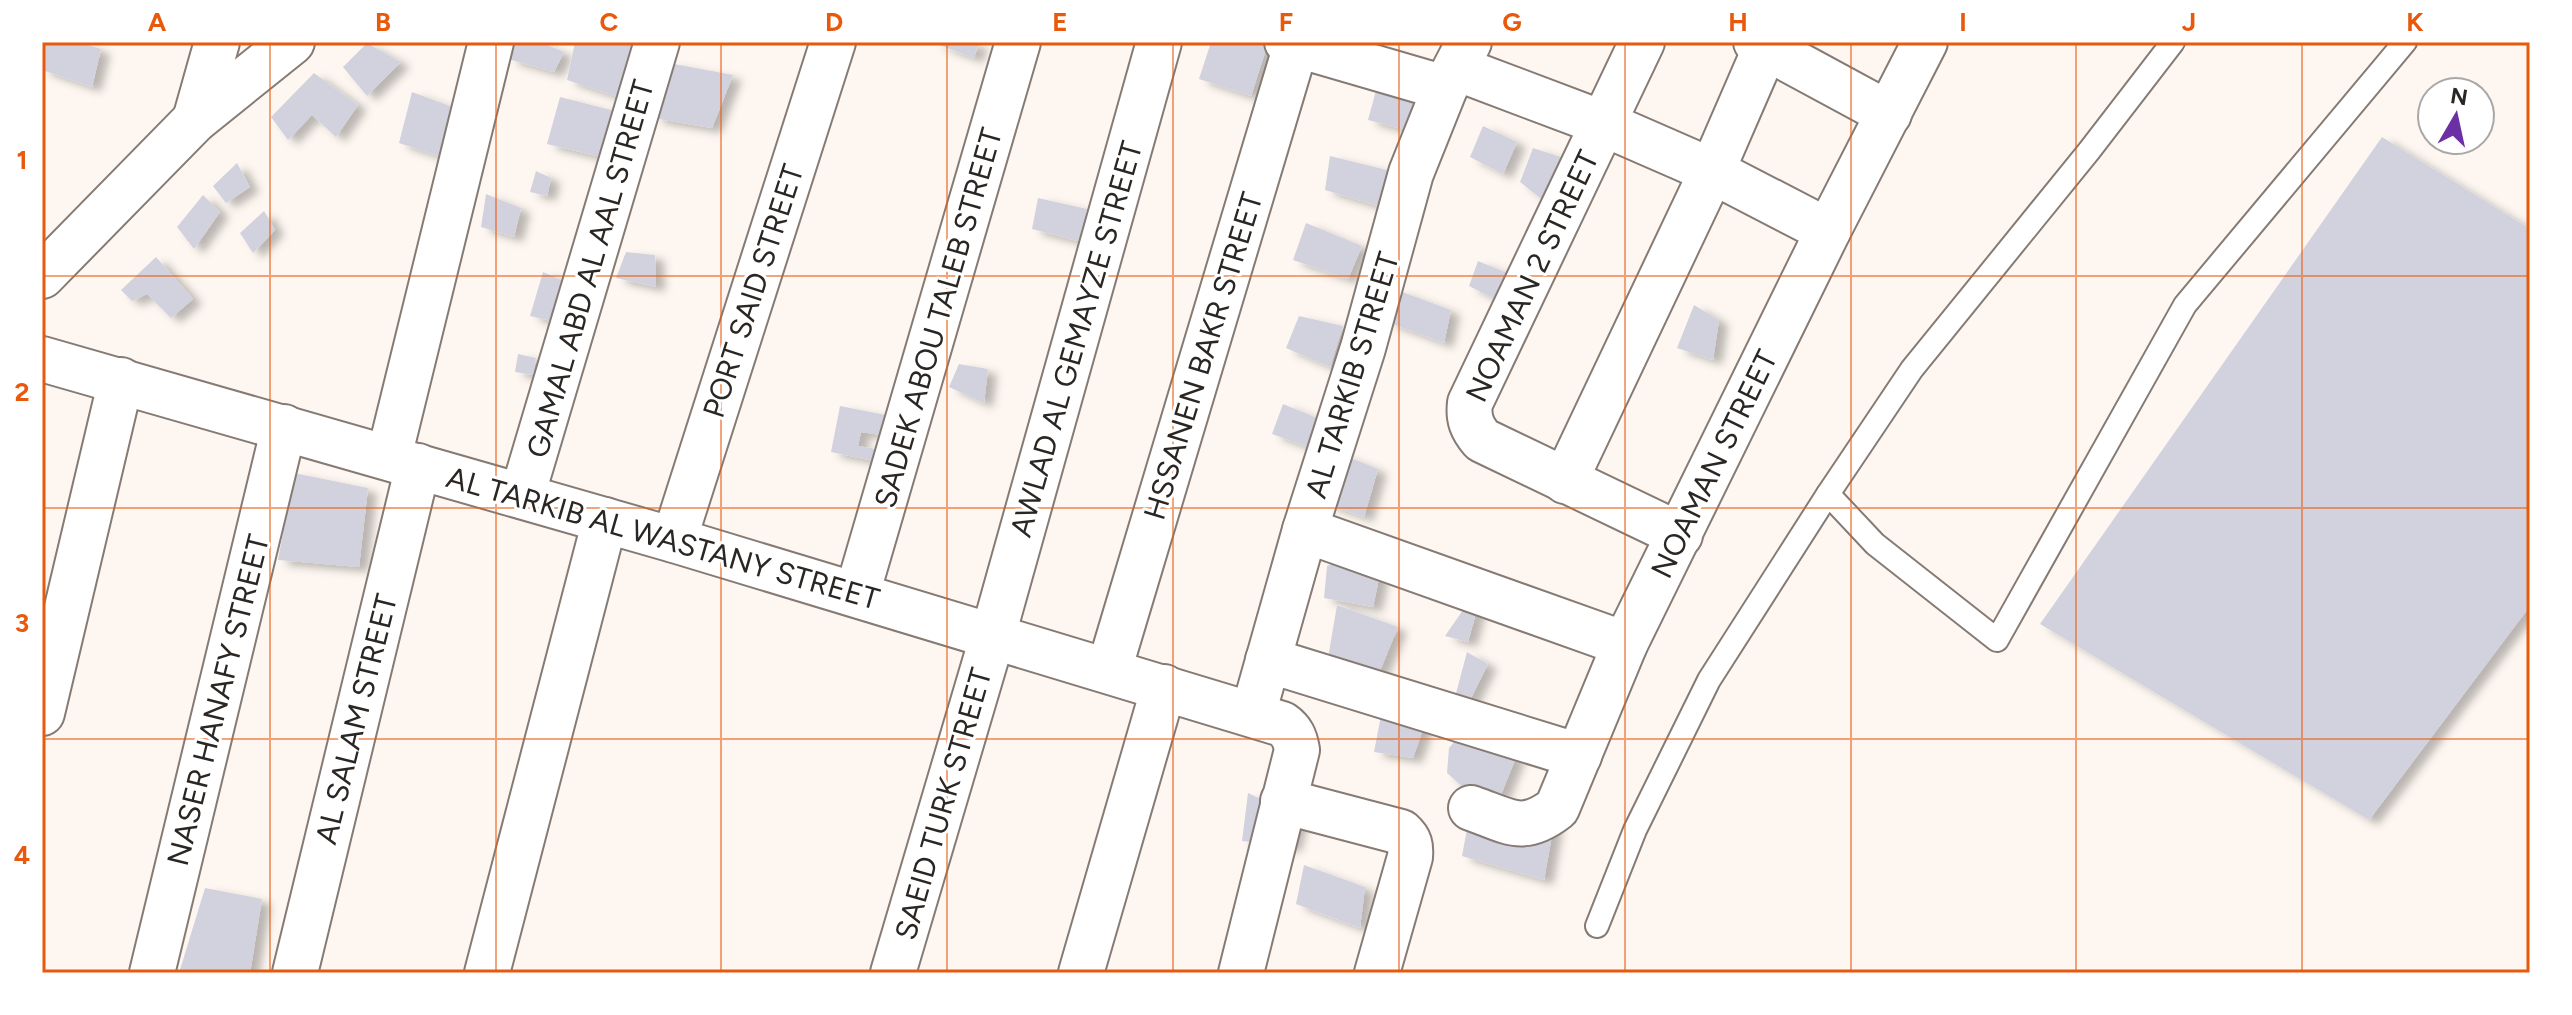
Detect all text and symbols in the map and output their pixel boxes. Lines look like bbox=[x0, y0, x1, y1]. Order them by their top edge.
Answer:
text: A bbox=[148, 6, 167, 38]
text: B bbox=[375, 6, 391, 38]
text: C bbox=[600, 6, 619, 38]
text: D bbox=[825, 6, 843, 38]
text: E bbox=[1052, 6, 1068, 38]
text: F bbox=[1279, 6, 1293, 38]
text: G bbox=[1502, 6, 1522, 38]
text: H bbox=[1728, 6, 1748, 38]
text: I bbox=[1959, 6, 1967, 38]
text: J bbox=[2182, 6, 2196, 38]
text: K bbox=[2406, 6, 2424, 38]
street label: GAMAL ABD AL AAL STREET bbox=[518, 76, 662, 462]
north arrow bbox=[2416, 76, 2496, 156]
text: N bbox=[2449, 82, 2470, 111]
street label: SADEK ABOU TALEB STREET bbox=[866, 124, 1010, 512]
street label: AWLAD AL GEMAYZE STREET bbox=[1002, 137, 1150, 541]
text: 1 bbox=[17, 144, 27, 176]
street label: NOAMAN 2 STREET bbox=[1458, 144, 1607, 408]
street label: PORT SAID STREET bbox=[695, 159, 812, 422]
street label: HSSANEN BAKR STREET bbox=[1136, 187, 1271, 524]
street label: AL TARKIB STREET bbox=[1297, 247, 1407, 502]
street label: NOAMAN STREET bbox=[1643, 344, 1785, 584]
text: 2 bbox=[14, 376, 30, 408]
street label: AL TARKIB AL WASTANY STREET bbox=[442, 458, 884, 618]
street label: NASER HANAFY STREET bbox=[159, 530, 277, 869]
street label: AL SALAM STREET bbox=[307, 590, 405, 848]
text: 3 bbox=[15, 607, 29, 639]
street label: SAEID TURK STREET bbox=[887, 664, 1000, 944]
text: 4 bbox=[14, 839, 30, 871]

